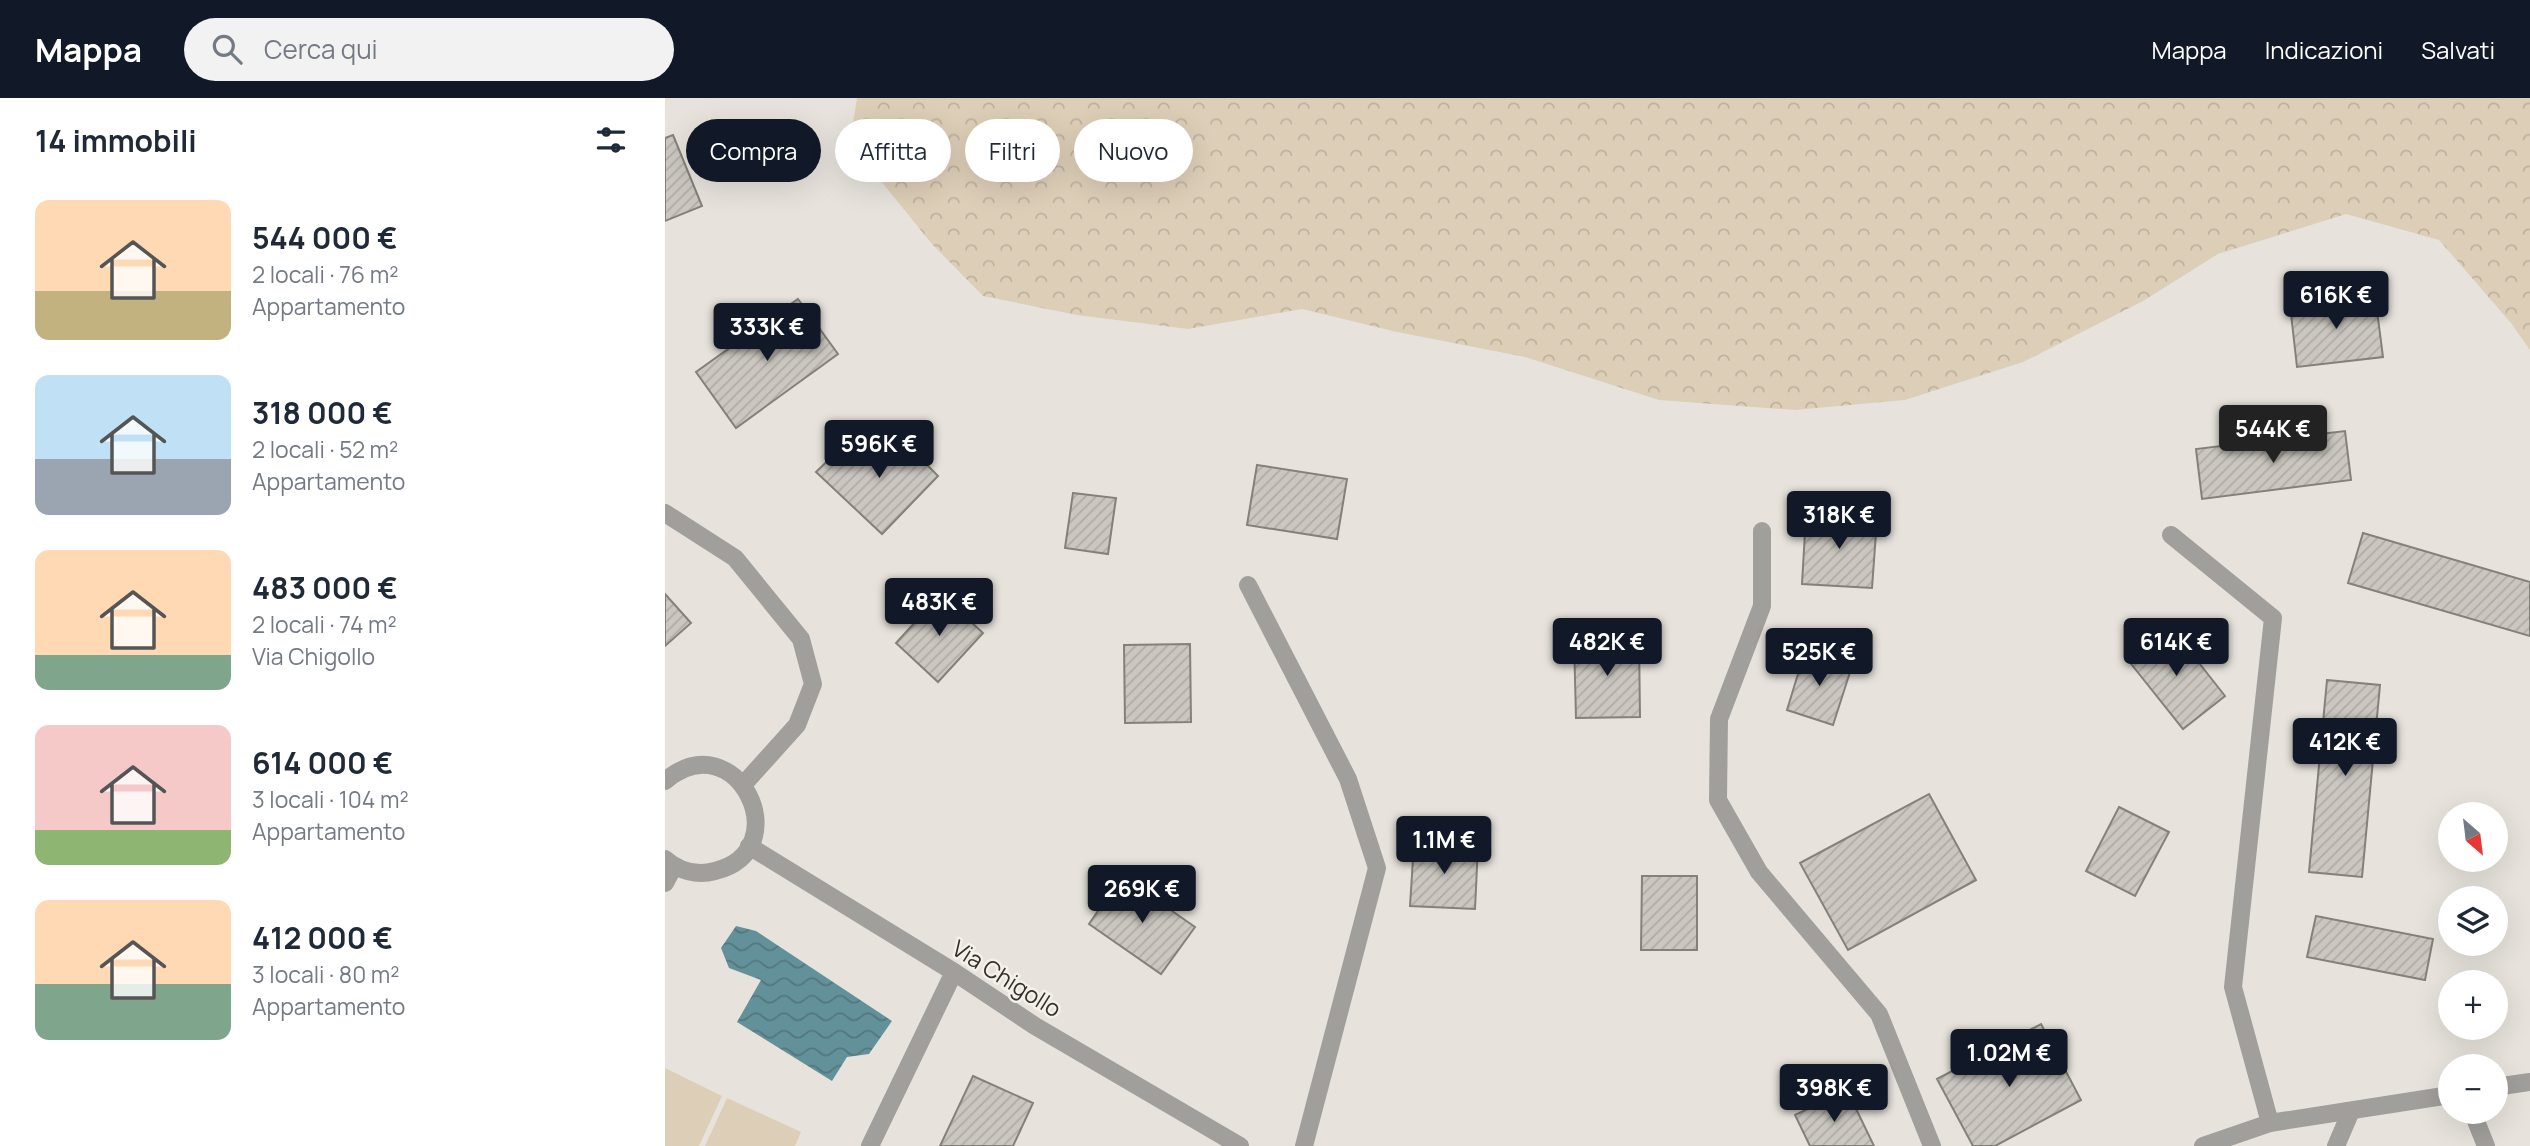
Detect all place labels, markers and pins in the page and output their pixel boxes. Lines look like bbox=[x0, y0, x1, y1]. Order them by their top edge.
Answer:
pin: 616K € bbox=[2279, 272, 2393, 331]
pin: 333K € bbox=[710, 303, 824, 363]
pin: 544K € bbox=[2216, 406, 2330, 465]
pin: 596K € bbox=[822, 420, 936, 480]
pin: 318K € bbox=[1782, 491, 1896, 551]
pin: 483K € bbox=[882, 578, 996, 638]
pin: 482K € bbox=[1550, 618, 1664, 678]
pin: 614K € bbox=[2119, 618, 2233, 678]
pin: 525K € bbox=[1762, 628, 1876, 688]
pin: 412K € bbox=[2288, 718, 2402, 778]
pin: 1.1M € bbox=[1387, 816, 1501, 876]
pin: 269K € bbox=[1085, 866, 1199, 925]
pin: 1.02M € bbox=[1944, 1030, 2074, 1089]
pin: 398K € bbox=[1777, 1065, 1891, 1124]

